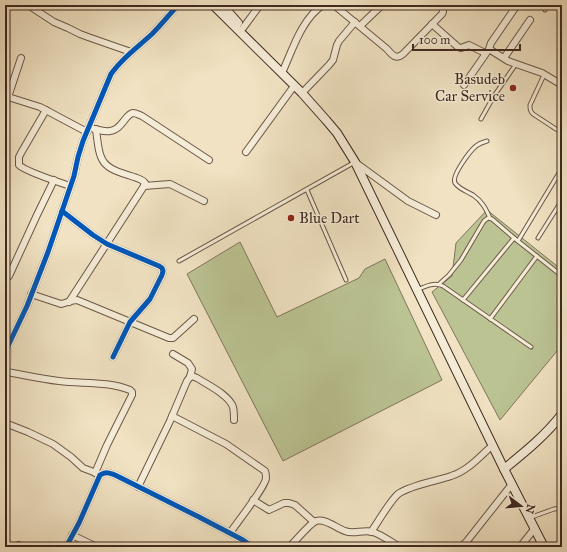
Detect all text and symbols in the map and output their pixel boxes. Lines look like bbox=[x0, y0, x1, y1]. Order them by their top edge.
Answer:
scale bar bbox=[413, 26, 520, 52]
text: 100 m bbox=[419, 33, 450, 47]
place label: Basudeb Car Service bbox=[435, 70, 505, 105]
marker: Basudeb Car Service bbox=[508, 83, 518, 93]
place label: Blue Dart bbox=[299, 209, 360, 227]
marker: Blue Dart bbox=[286, 213, 296, 223]
north arrow bbox=[501, 486, 541, 526]
text: N bbox=[522, 502, 538, 516]

